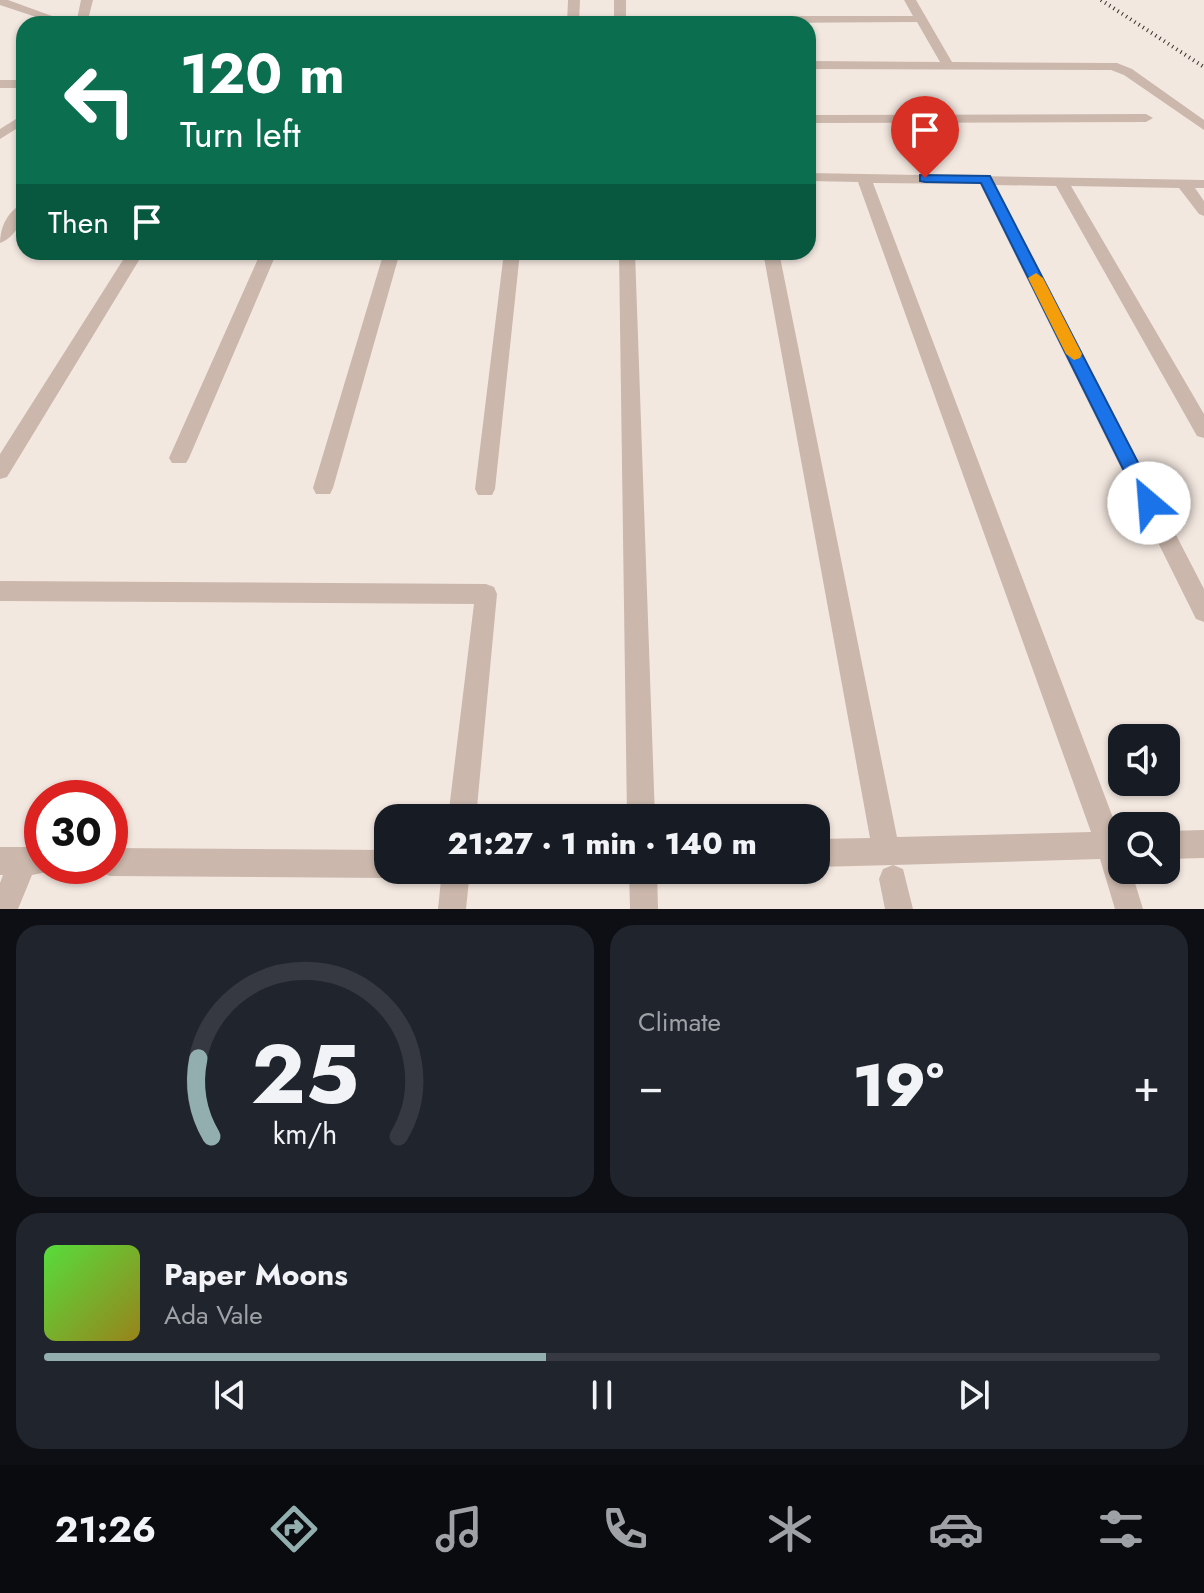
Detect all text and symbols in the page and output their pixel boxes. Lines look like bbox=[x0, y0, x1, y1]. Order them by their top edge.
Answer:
text: 120 m bbox=[180, 33, 345, 114]
icon: left bbox=[48, 48, 152, 152]
pin bbox=[891, 96, 959, 178]
text: Turn left bbox=[180, 108, 301, 160]
icon: arrive bbox=[903, 108, 947, 152]
icon: arrive bbox=[125, 200, 169, 244]
text: Then bbox=[48, 201, 109, 244]
position arrow bbox=[1107, 461, 1191, 545]
map controls bbox=[1108, 724, 1180, 884]
button: sound bbox=[1108, 724, 1180, 796]
speed limit sign: 30 bbox=[24, 780, 128, 884]
button: search bbox=[1108, 812, 1180, 884]
text: 21:27 · 1 min · 140 m bbox=[447, 822, 757, 865]
text: Climate bbox=[638, 1003, 721, 1041]
text: 25 bbox=[251, 1014, 359, 1134]
text: 19° bbox=[853, 1042, 944, 1129]
text: − bbox=[638, 1054, 664, 1118]
text: + bbox=[1133, 1054, 1160, 1118]
text: km/h bbox=[273, 1113, 337, 1155]
text: Paper Moons bbox=[164, 1253, 348, 1296]
text: Ada Vale bbox=[164, 1296, 263, 1334]
icon: previous bbox=[208, 1373, 252, 1417]
icon: pause bbox=[580, 1373, 624, 1417]
icon: next bbox=[952, 1373, 996, 1417]
icon: directions bbox=[266, 1501, 322, 1557]
icon: music bbox=[431, 1501, 487, 1557]
icon: phone bbox=[597, 1501, 653, 1557]
icon: climate bbox=[762, 1501, 818, 1557]
icon: car bbox=[928, 1501, 984, 1557]
icon: filters bbox=[1093, 1501, 1149, 1557]
text: 21:26 bbox=[55, 1503, 156, 1555]

